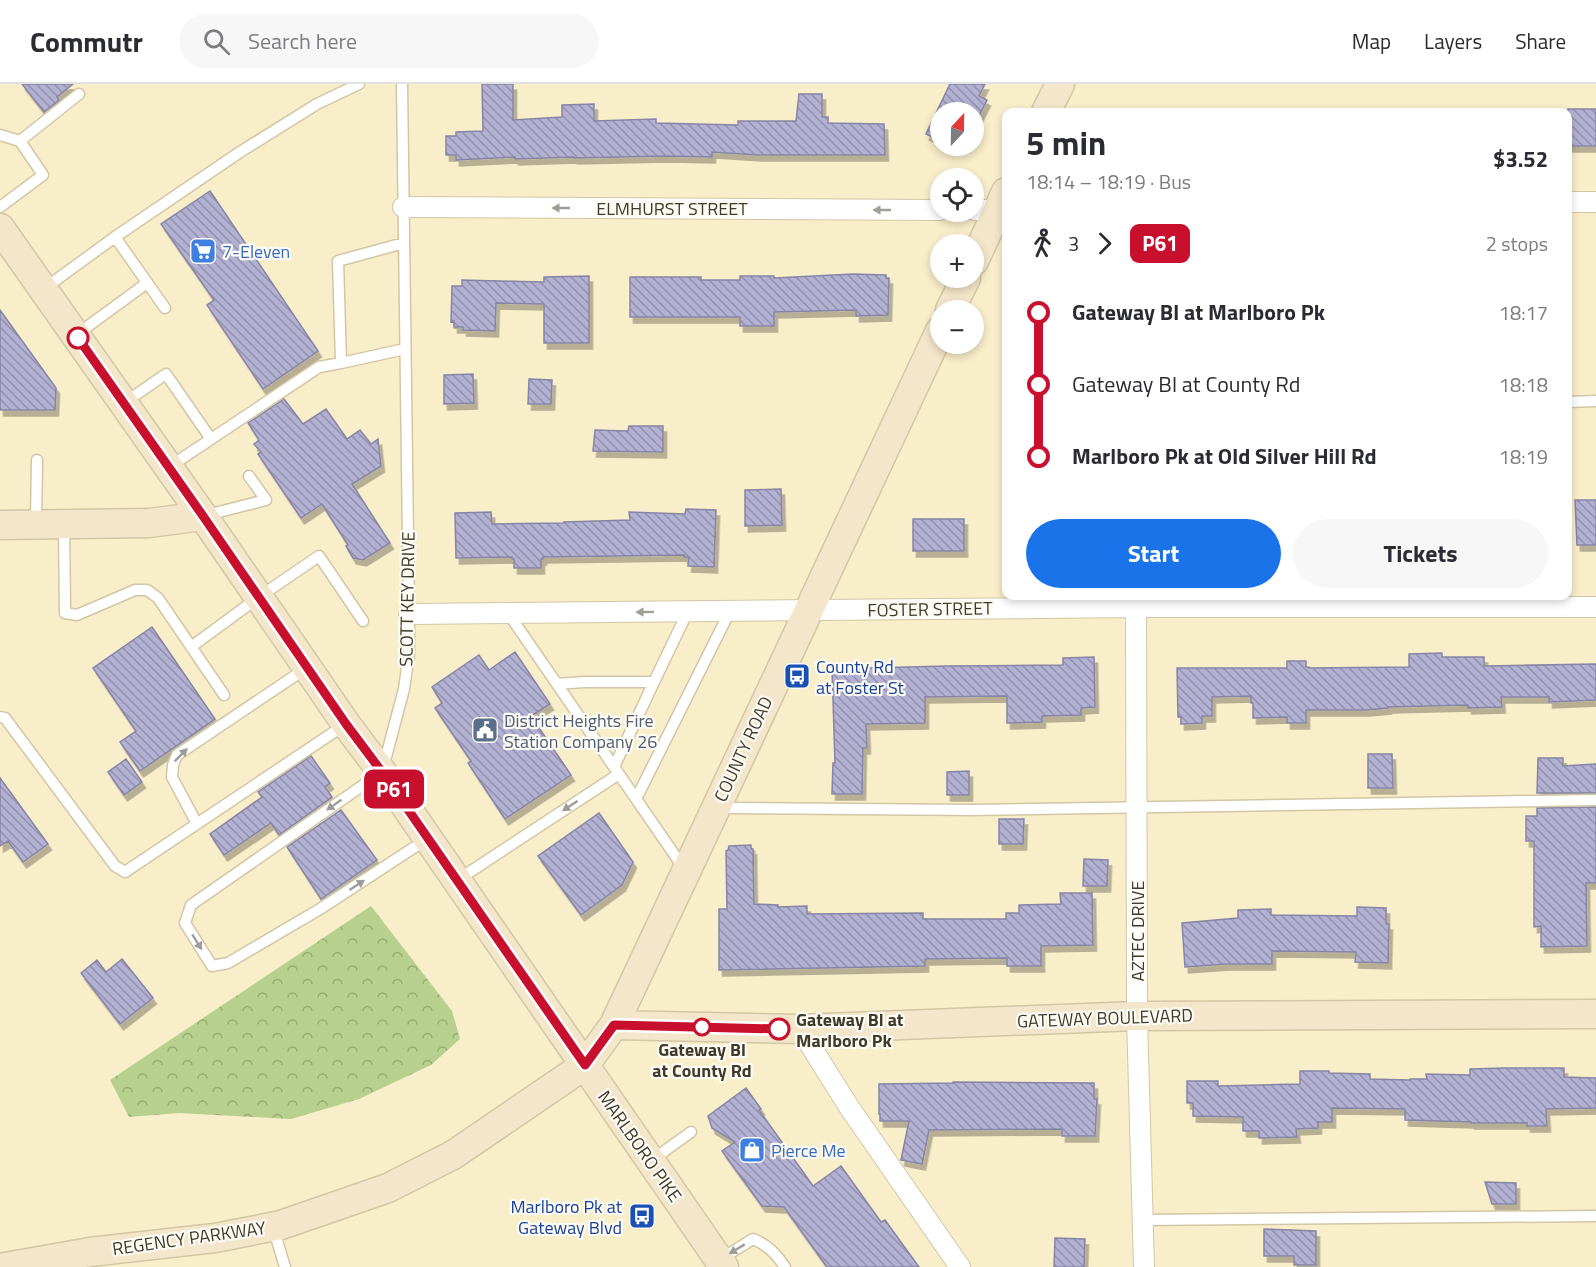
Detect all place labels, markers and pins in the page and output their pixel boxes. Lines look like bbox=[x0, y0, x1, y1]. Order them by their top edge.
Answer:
supermarket icon: 7-Eleven bbox=[188, 236, 218, 266]
place label: 7-Eleven bbox=[222, 238, 290, 265]
unlabelled marker bbox=[67, 327, 89, 349]
place label: County Rd at Foster St bbox=[816, 653, 905, 701]
bus stop icon: County Rd at Foster St bbox=[782, 661, 812, 691]
place label: District Heights Fire Station Company 26 bbox=[504, 707, 657, 755]
public building icon: District Heights Fire Station Company 26 bbox=[470, 715, 500, 745]
place label: Gateway Bl at Marlboro Pk bbox=[796, 1006, 904, 1054]
marker: Gateway Bl at County Rd bbox=[693, 1018, 711, 1036]
marker: Gateway Bl at Marlboro Pk bbox=[768, 1018, 790, 1040]
place label: Gateway Bl at County Rd bbox=[652, 1036, 752, 1084]
shop icon: Pierce Me bbox=[737, 1135, 767, 1165]
place label: Pierce Me bbox=[771, 1137, 846, 1164]
place label: Marlboro Pk at Gateway Blvd bbox=[510, 1193, 623, 1241]
bus stop icon: Marlboro Pk at Gateway Blvd bbox=[627, 1201, 657, 1231]

